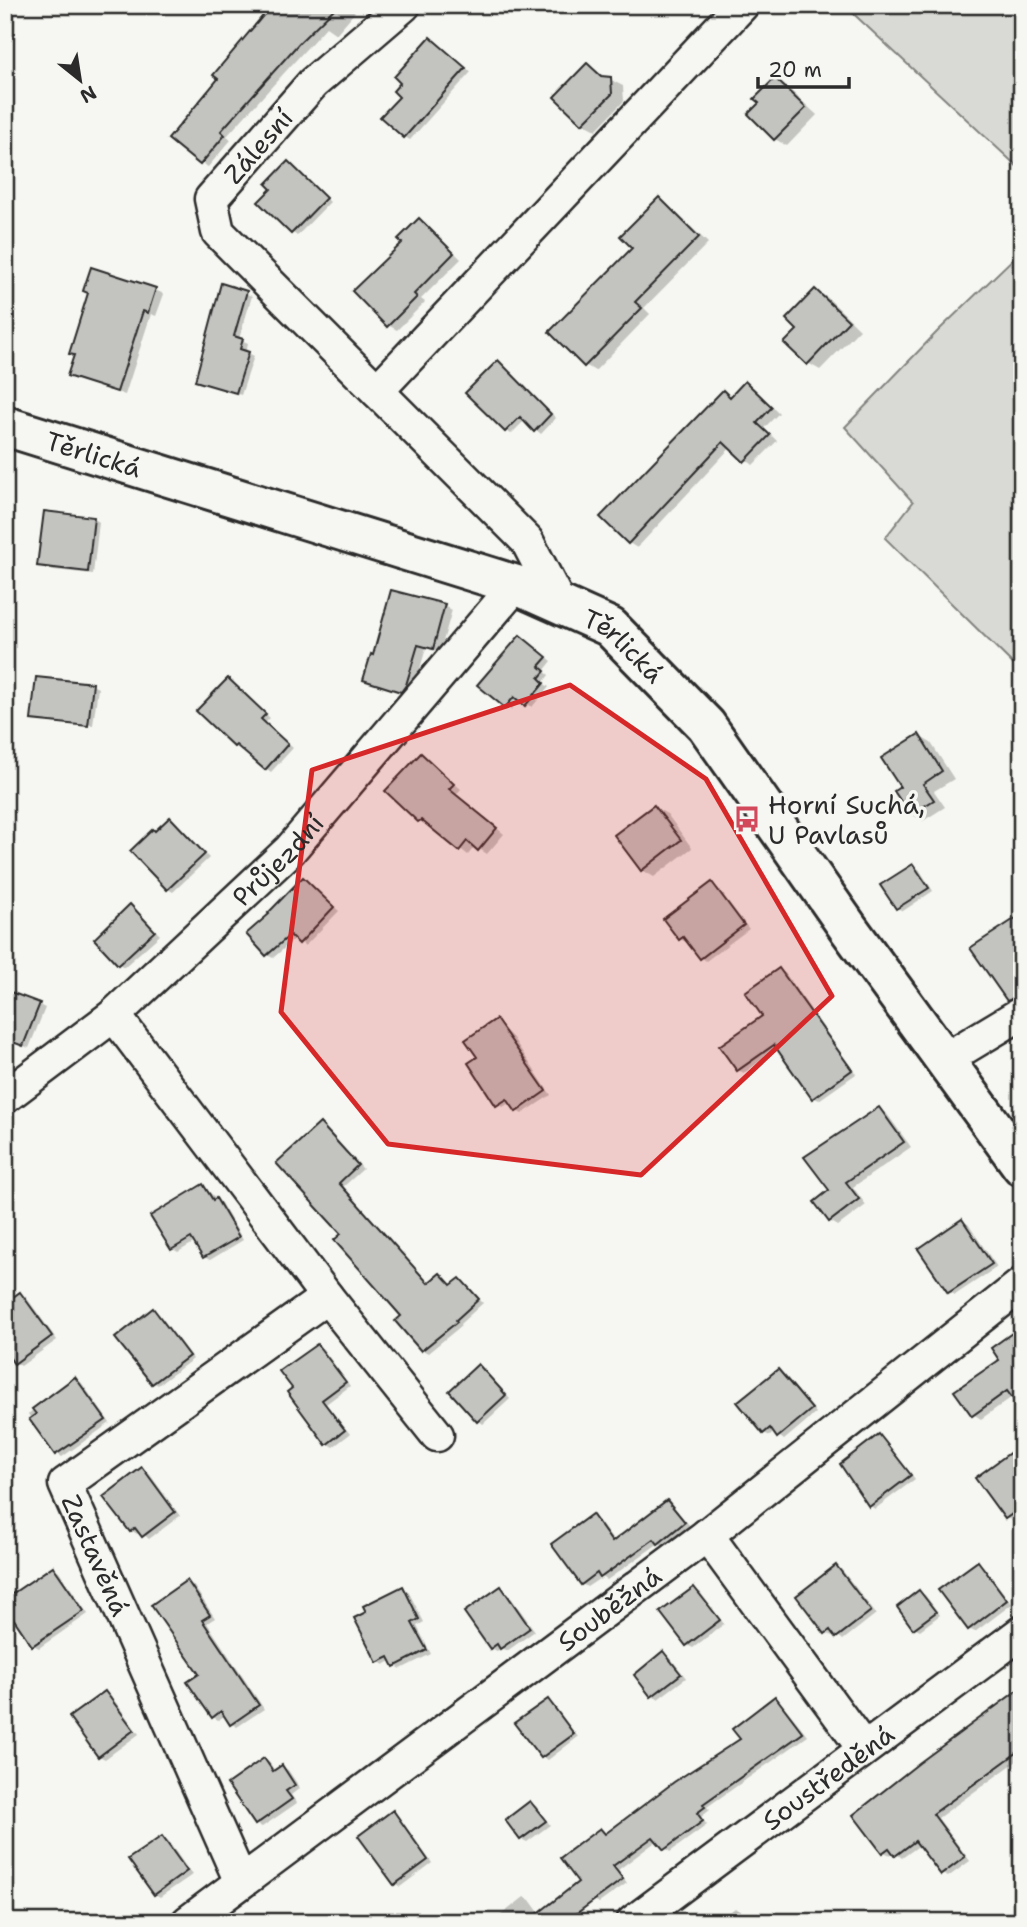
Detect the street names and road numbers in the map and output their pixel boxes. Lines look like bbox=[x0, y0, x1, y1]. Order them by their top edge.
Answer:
street label: Zálesní bbox=[216, 101, 301, 191]
street label: Těrlická bbox=[42, 422, 146, 485]
street label: Těrlická bbox=[578, 600, 672, 690]
street label: Průjezdní bbox=[224, 806, 331, 913]
street label: Zastavěná bbox=[54, 1489, 138, 1621]
street label: Souběžná bbox=[550, 1558, 668, 1658]
street label: Soustředěná bbox=[755, 1716, 901, 1837]

